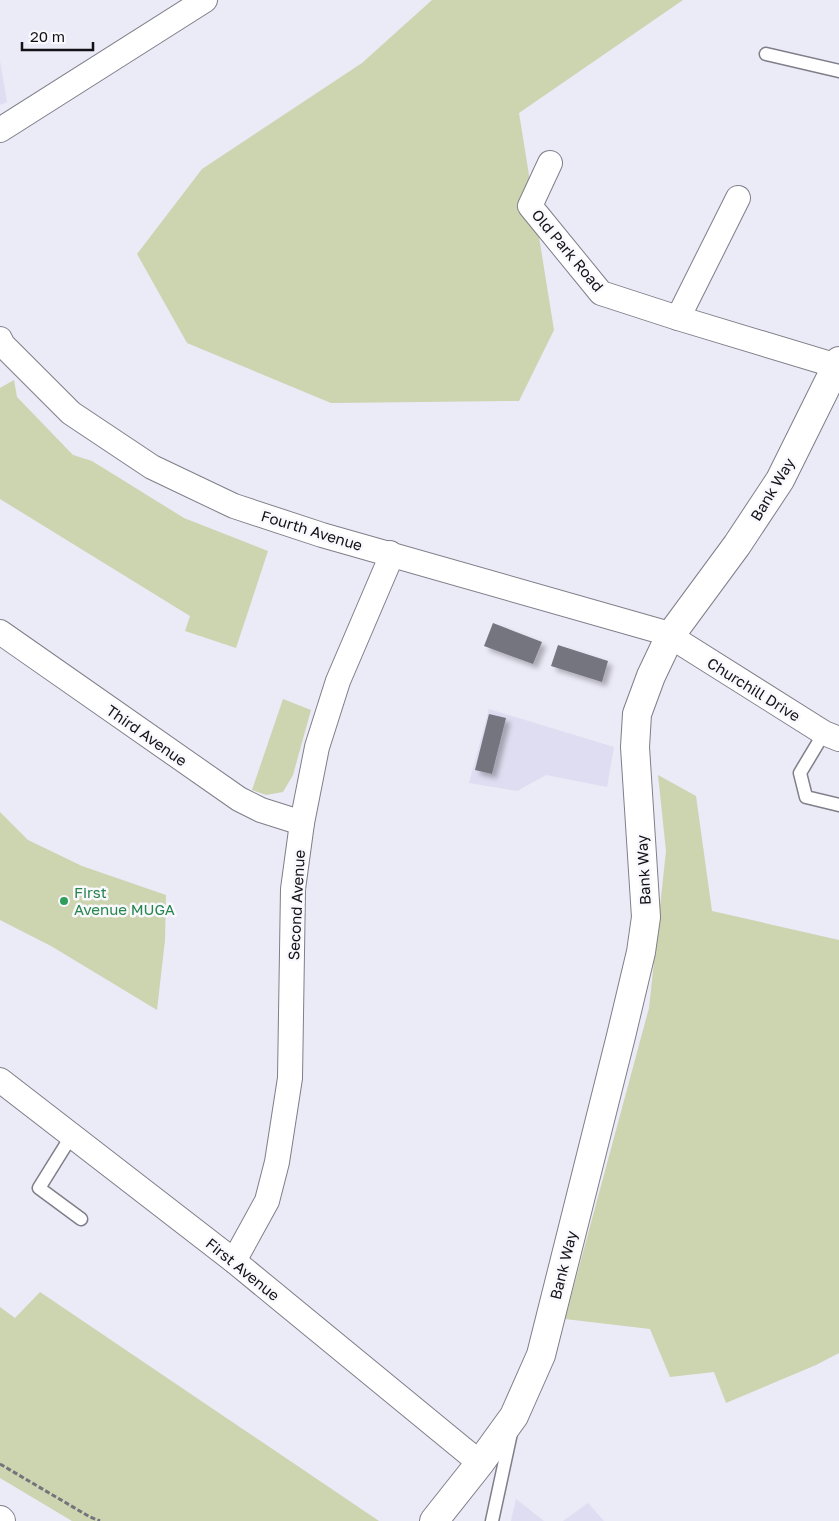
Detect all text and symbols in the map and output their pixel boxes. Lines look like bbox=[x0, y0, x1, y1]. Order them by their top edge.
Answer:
scale bar bbox=[22, 20, 94, 52]
text: 20 m bbox=[30, 27, 65, 45]
street label: Old Park Road bbox=[528, 205, 608, 295]
street label: Bank Way bbox=[746, 454, 798, 524]
street label: Fourth Avenue bbox=[259, 506, 365, 554]
street label: Churchill Drive bbox=[704, 653, 804, 725]
street label: Third Avenue bbox=[103, 701, 191, 770]
street label: Bank Way bbox=[632, 834, 654, 906]
street label: Second Avenue bbox=[284, 849, 308, 961]
place label: First Avenue MUGA bbox=[74, 883, 175, 918]
marker: First Avenue MUGA bbox=[58, 895, 70, 907]
street label: Bank Way bbox=[546, 1228, 580, 1301]
street label: First Avenue bbox=[203, 1234, 284, 1304]

